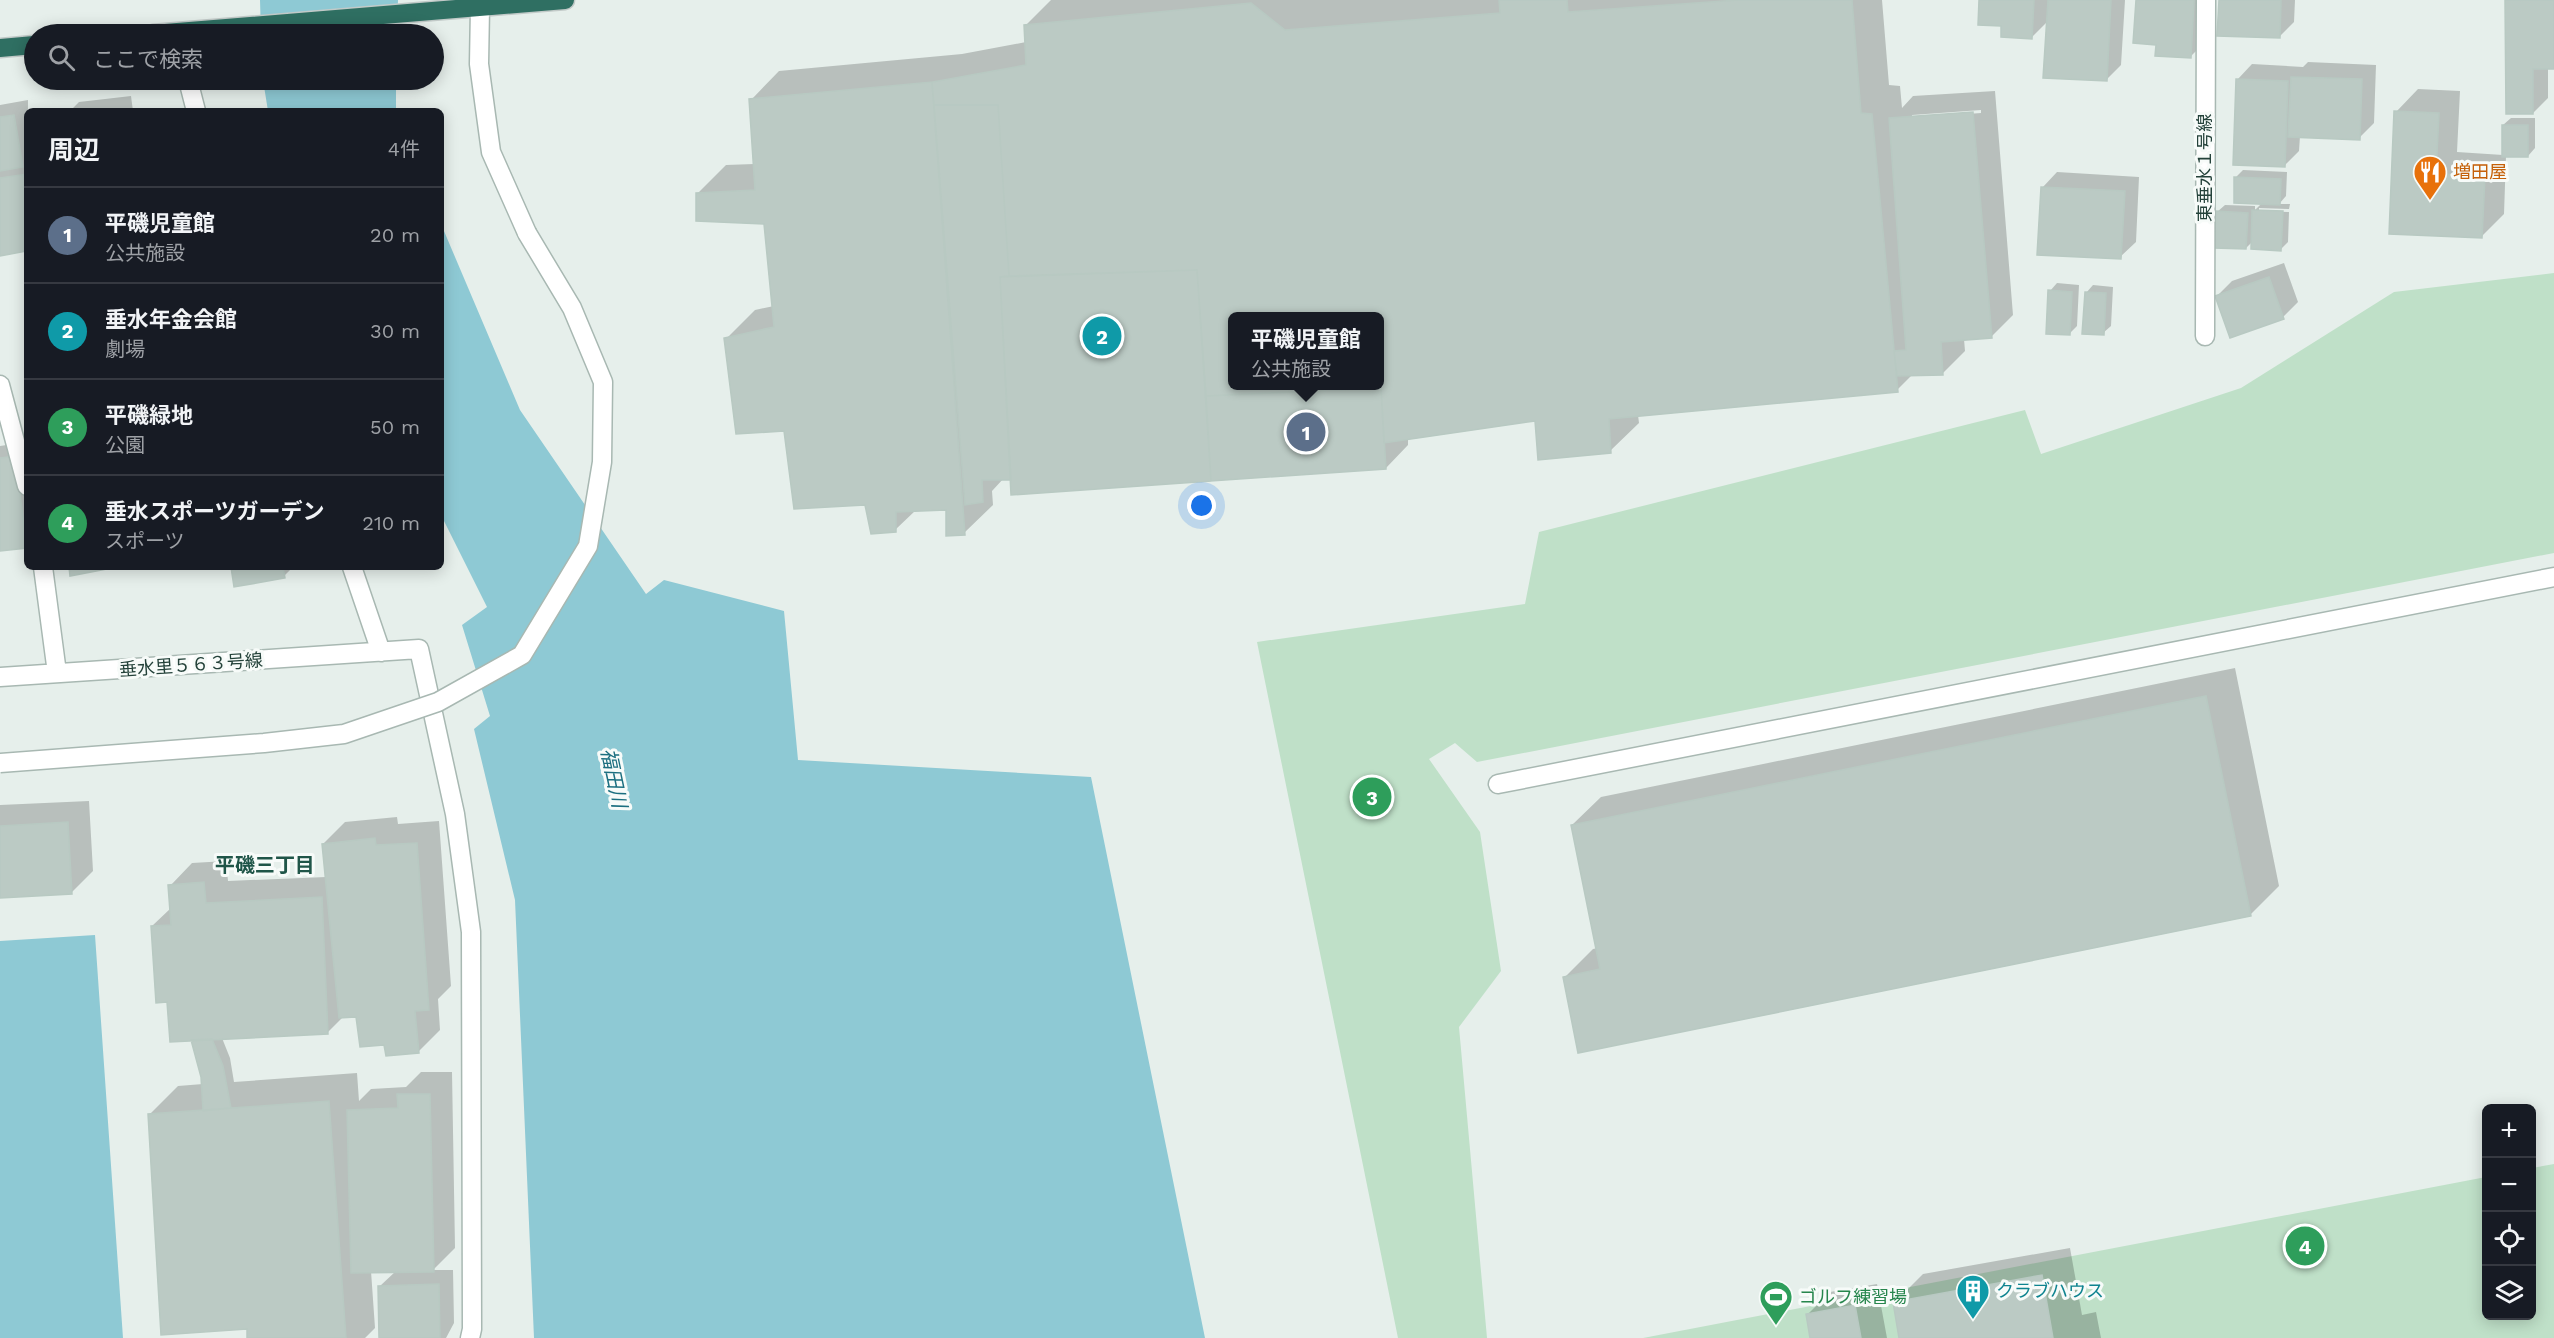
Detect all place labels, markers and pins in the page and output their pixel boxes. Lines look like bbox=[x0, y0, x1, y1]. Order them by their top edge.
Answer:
restaurant icon: 増田屋 bbox=[2412, 154, 2448, 201]
place label: 増田屋 bbox=[2453, 161, 2507, 182]
pin: 2 bbox=[1082, 314, 1122, 358]
pin: 1 bbox=[1286, 410, 1326, 454]
pin: 3 bbox=[1352, 774, 1392, 820]
pin: 4 bbox=[2286, 1224, 2324, 1268]
building icon: クラブハウス bbox=[1955, 1273, 1991, 1320]
sports icon: ゴルフ練習場 bbox=[1758, 1279, 1794, 1326]
place label: クラブハウス bbox=[1996, 1280, 2104, 1301]
place label: ゴルフ練習場 bbox=[1799, 1286, 1907, 1307]

